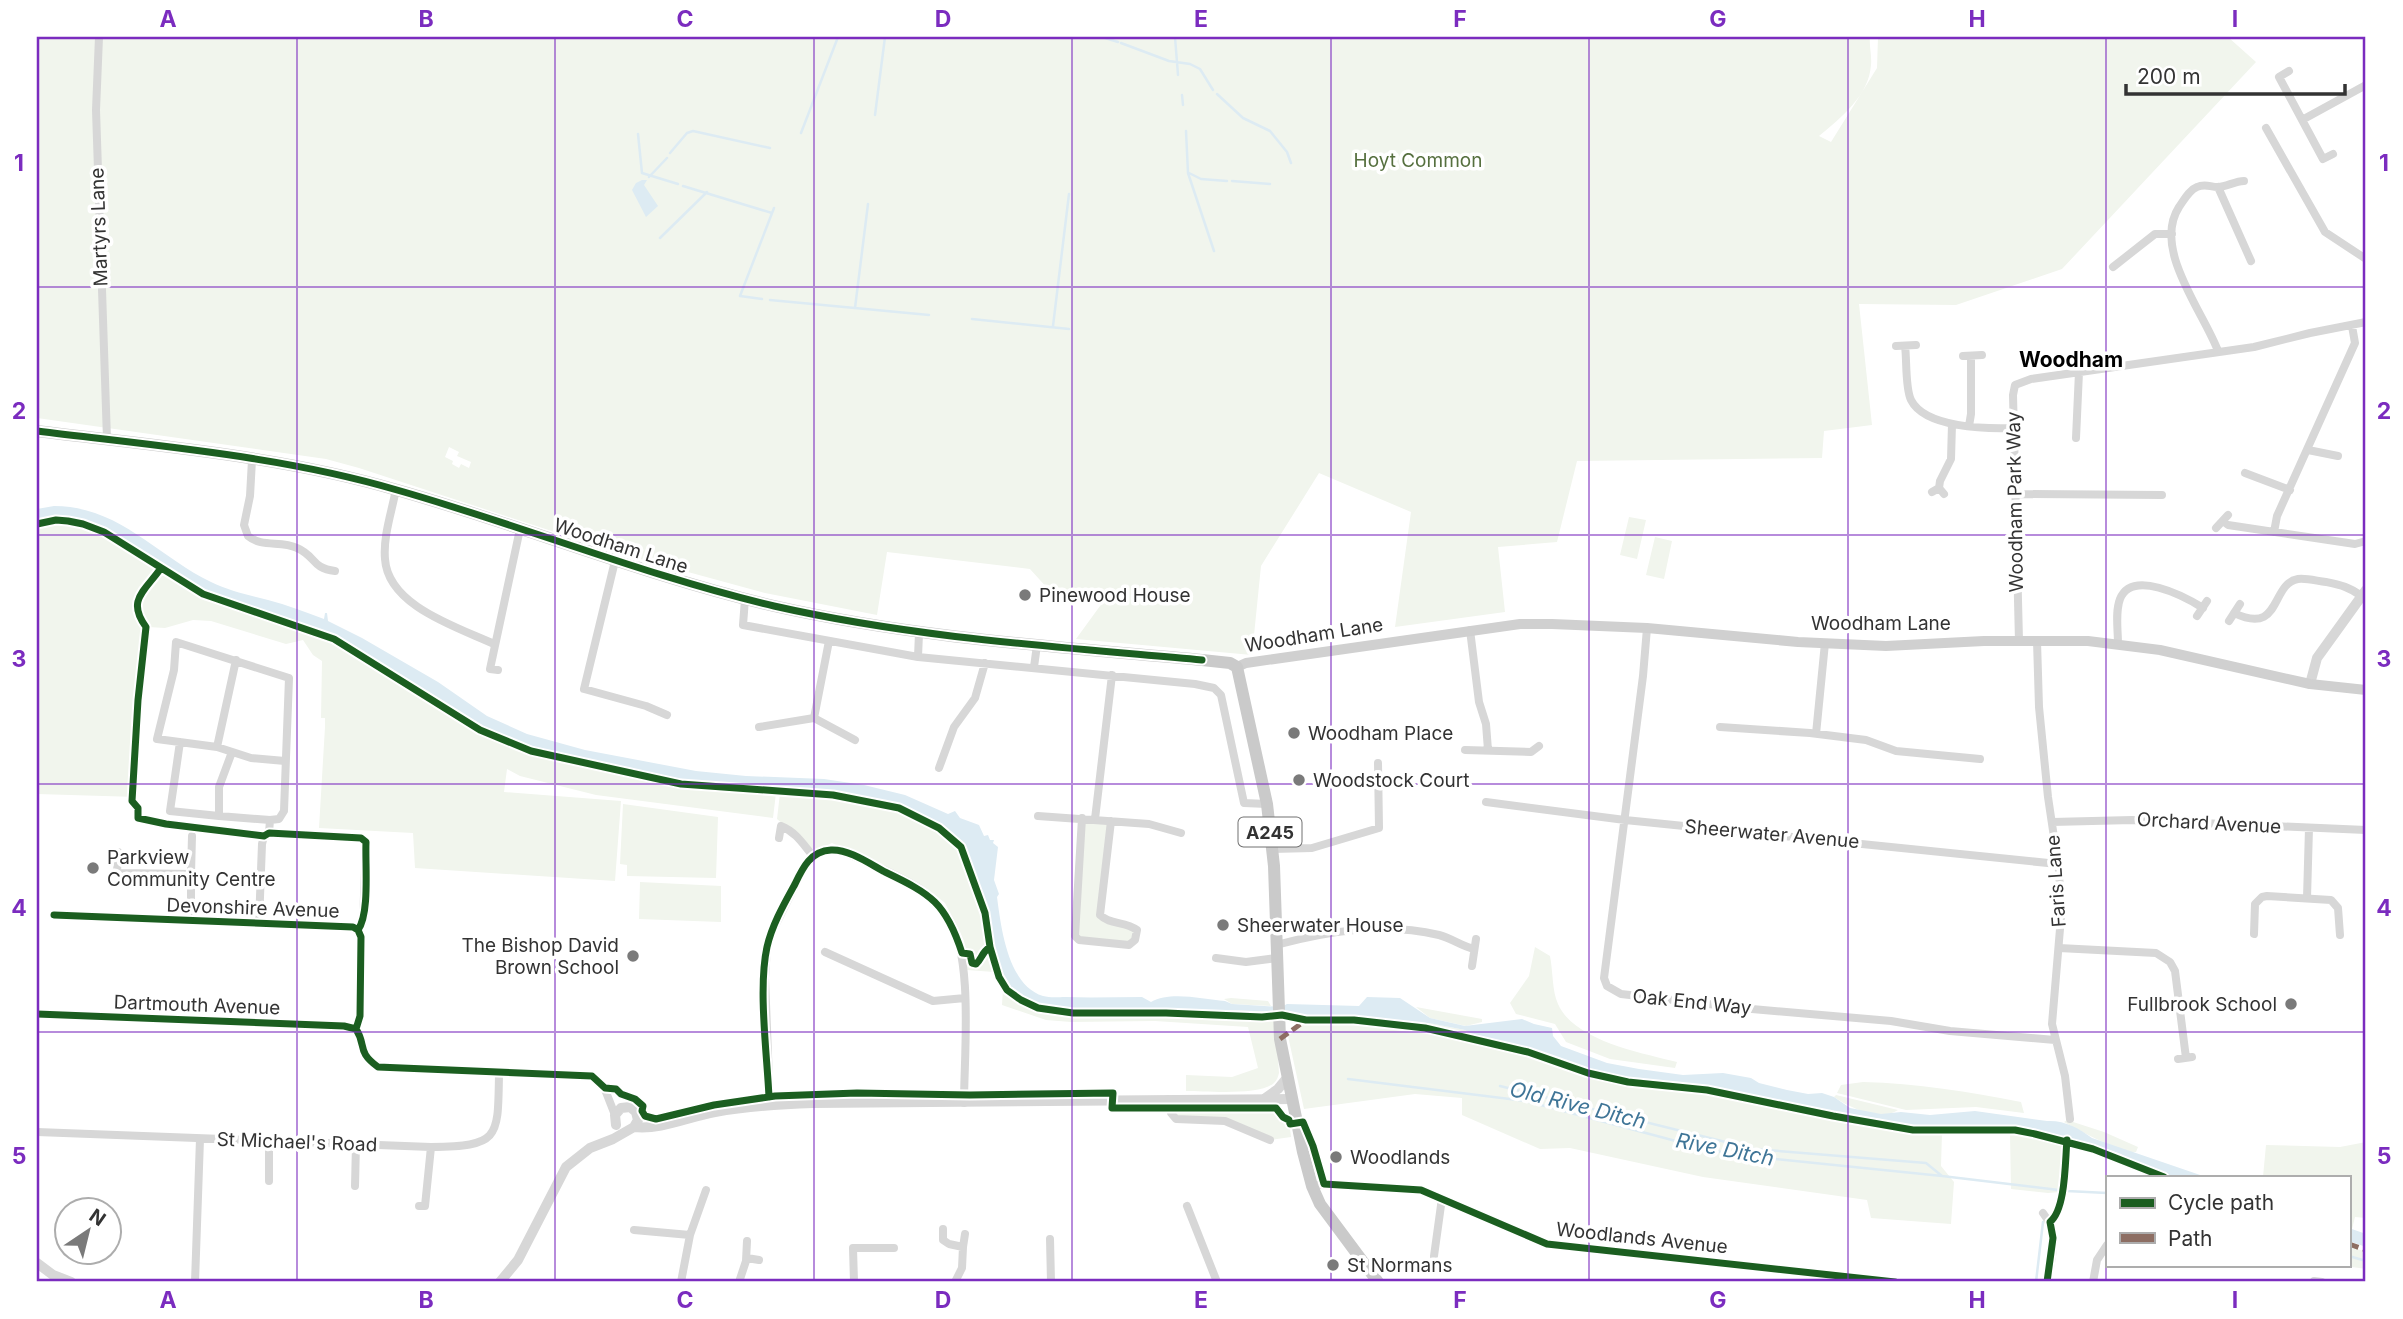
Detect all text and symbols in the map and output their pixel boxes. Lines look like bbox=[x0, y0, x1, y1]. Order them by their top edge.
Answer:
text: A bbox=[159, 5, 177, 33]
text: B bbox=[418, 5, 434, 33]
text: C bbox=[676, 5, 694, 33]
text: D bbox=[935, 5, 951, 33]
text: E bbox=[1194, 5, 1208, 33]
text: F bbox=[1453, 5, 1467, 33]
text: G bbox=[1709, 5, 1727, 33]
text: H bbox=[1968, 5, 1986, 33]
text: I bbox=[2232, 5, 2238, 33]
scale bar bbox=[2126, 52, 2345, 96]
text: 200 m bbox=[2137, 64, 2201, 89]
text: 1 bbox=[14, 149, 24, 177]
park label: Hoyt Common bbox=[1354, 149, 1482, 172]
text: 1 bbox=[2379, 149, 2389, 177]
street label: Martyrs Lane bbox=[85, 167, 113, 287]
district label: Woodham bbox=[2019, 347, 2123, 372]
text: 2 bbox=[12, 397, 26, 425]
text: 2 bbox=[2377, 397, 2391, 425]
street label: Woodham Park Way bbox=[2002, 411, 2028, 593]
street label: Woodham Lane bbox=[551, 513, 691, 579]
place label: Pinewood House bbox=[1039, 584, 1191, 607]
marker: Pinewood House bbox=[1017, 587, 1033, 603]
street label: Woodham Lane bbox=[1811, 612, 1951, 635]
street label: Woodham Lane bbox=[1243, 613, 1385, 657]
text: 3 bbox=[12, 645, 26, 673]
text: 3 bbox=[2377, 645, 2391, 673]
place label: Woodham Place bbox=[1308, 722, 1453, 745]
marker: Woodham Place bbox=[1286, 725, 1302, 741]
place label: Woodstock Court bbox=[1313, 769, 1469, 792]
marker: Woodstock Court bbox=[1291, 772, 1307, 788]
street label: Orchard Avenue bbox=[2136, 808, 2282, 838]
street label: Sheerwater Avenue bbox=[1684, 815, 1860, 853]
road number: A245 bbox=[1238, 818, 1302, 846]
street label: Faris Lane bbox=[2041, 834, 2071, 928]
place label: Parkview Community Centre bbox=[107, 846, 276, 891]
marker: Parkview Community Centre bbox=[85, 860, 101, 876]
street label: Devonshire Avenue bbox=[166, 893, 340, 923]
text: 4 bbox=[11, 894, 27, 922]
text: 4 bbox=[2376, 894, 2392, 922]
place label: Sheerwater House bbox=[1237, 914, 1404, 937]
marker: Sheerwater House bbox=[1215, 917, 1231, 933]
place label: The Bishop David Brown School bbox=[461, 934, 619, 979]
marker: The Bishop David Brown School bbox=[625, 948, 641, 964]
street label: Oak End Way bbox=[1631, 984, 1753, 1020]
street label: Dartmouth Avenue bbox=[113, 991, 281, 1019]
place label: Fullbrook School bbox=[2127, 993, 2277, 1016]
marker: Fullbrook School bbox=[2283, 996, 2299, 1012]
water label: Old Rive Ditch bbox=[1507, 1076, 1649, 1134]
water label: Rive Ditch bbox=[1674, 1127, 1776, 1171]
street label: St Michael's Road bbox=[216, 1128, 378, 1156]
text: 5 bbox=[12, 1142, 26, 1170]
text: 5 bbox=[2377, 1142, 2391, 1170]
place label: Woodlands bbox=[1350, 1146, 1450, 1169]
marker: Woodlands bbox=[1328, 1149, 1344, 1165]
legend bbox=[2106, 1176, 2350, 1266]
text: Cycle path bbox=[2168, 1190, 2274, 1215]
north arrow bbox=[52, 1196, 122, 1266]
text: N bbox=[85, 1204, 110, 1231]
street label: Woodlands Avenue bbox=[1555, 1218, 1729, 1258]
text: Path bbox=[2168, 1226, 2213, 1251]
place label: St Normans bbox=[1347, 1254, 1452, 1277]
marker: St Normans bbox=[1325, 1257, 1341, 1273]
text: A bbox=[159, 1286, 177, 1314]
text: B bbox=[418, 1286, 434, 1314]
text: C bbox=[676, 1286, 694, 1314]
text: D bbox=[935, 1286, 951, 1314]
text: E bbox=[1194, 1286, 1208, 1314]
text: F bbox=[1453, 1286, 1467, 1314]
text: G bbox=[1709, 1286, 1727, 1314]
text: H bbox=[1968, 1286, 1986, 1314]
text: I bbox=[2232, 1286, 2238, 1314]

